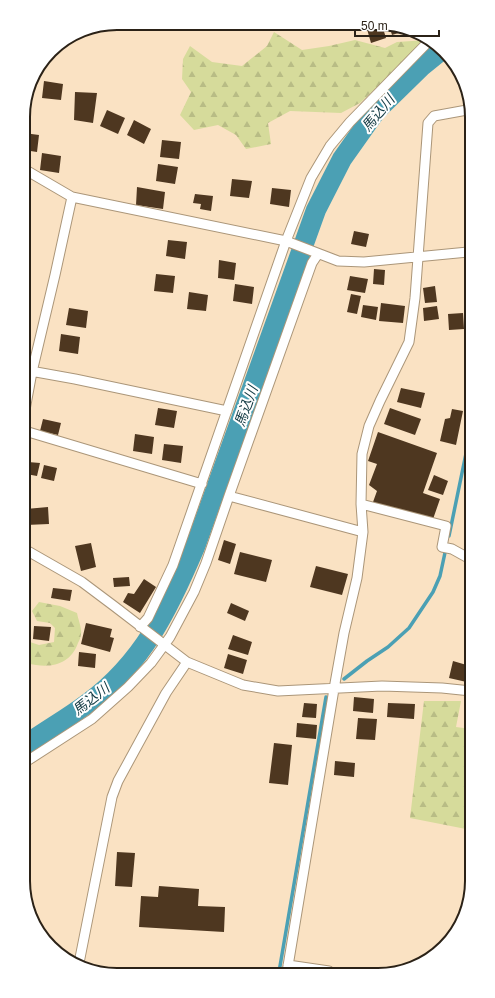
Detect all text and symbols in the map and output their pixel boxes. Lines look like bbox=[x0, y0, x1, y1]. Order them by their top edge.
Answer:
scale bar bbox=[355, 12, 439, 38]
text: 50 m bbox=[361, 19, 388, 33]
water label: 馬込川 bbox=[358, 90, 399, 134]
water label: 馬込川 bbox=[231, 382, 261, 428]
water label: 馬込川 bbox=[70, 679, 114, 718]

